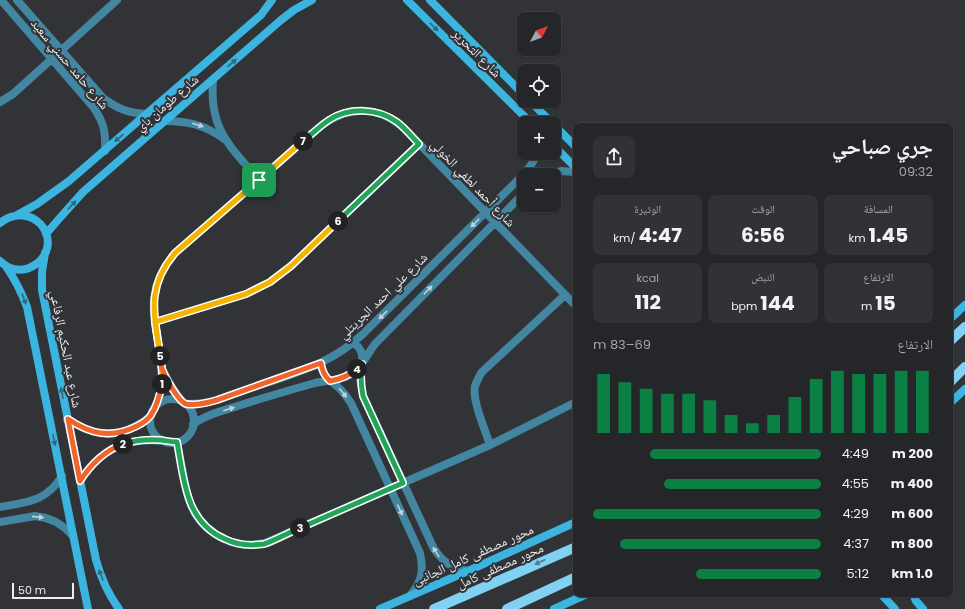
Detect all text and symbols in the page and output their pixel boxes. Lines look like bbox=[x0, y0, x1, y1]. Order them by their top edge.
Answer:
north arrow bbox=[517, 12, 561, 56]
map controls bbox=[517, 12, 561, 212]
street label: شارع حامد حسني سعيد bbox=[25, 15, 114, 114]
one-way arrow bbox=[429, 23, 439, 32]
street label: شارع التحرير bbox=[448, 24, 506, 82]
one-way arrow bbox=[227, 58, 237, 68]
button: locate bbox=[517, 64, 561, 108]
street label: شارع طومان باي bbox=[131, 70, 204, 137]
button: + bbox=[517, 116, 561, 160]
one-way arrow bbox=[192, 122, 204, 128]
pin: 7 bbox=[293, 131, 313, 151]
text: جري صباحي bbox=[832, 131, 933, 162]
text: 7 bbox=[300, 133, 306, 149]
one-way arrow bbox=[114, 134, 124, 143]
street label: شارع أحمد لطفي الخولي bbox=[425, 135, 520, 232]
button: share bbox=[593, 136, 635, 178]
text: 09:32 bbox=[899, 162, 933, 181]
pin bbox=[242, 163, 276, 197]
button: − bbox=[517, 168, 561, 212]
icon: arrive bbox=[248, 169, 270, 191]
one-way arrow bbox=[67, 200, 76, 210]
text: الوتيرة bbox=[634, 201, 661, 217]
text: الوقت bbox=[751, 201, 775, 217]
text: المسافة bbox=[864, 201, 893, 217]
pin: 6 bbox=[328, 211, 348, 231]
text: 6 bbox=[334, 213, 342, 229]
one-way arrow bbox=[470, 218, 480, 228]
text: 4:47 bbox=[639, 221, 682, 249]
text: 6:56 bbox=[741, 221, 785, 249]
text: 1.45 bbox=[868, 221, 908, 249]
text: /km bbox=[613, 230, 639, 246]
text: km bbox=[849, 230, 868, 246]
street label: شارع علي احمد الجريتلي bbox=[334, 248, 433, 345]
text: النبض bbox=[751, 269, 775, 285]
text: الارتفاع bbox=[863, 269, 893, 285]
text: kcal bbox=[636, 270, 659, 286]
one-way arrow bbox=[423, 285, 433, 295]
text: 112 bbox=[634, 288, 661, 316]
street label: شارع عبد الحكيم الرفاعي bbox=[44, 289, 87, 409]
text: 144 bbox=[760, 289, 795, 317]
text: 15 bbox=[875, 289, 896, 317]
one-way arrow bbox=[22, 294, 28, 306]
text: bpm bbox=[731, 298, 760, 314]
text: m bbox=[861, 298, 875, 314]
one-way arrow bbox=[378, 310, 388, 320]
text: 69–83 m bbox=[593, 335, 651, 354]
text: الارتفاع bbox=[898, 335, 933, 354]
pin: 5 bbox=[150, 346, 170, 366]
text: 5 bbox=[156, 348, 164, 364]
pin: 4 bbox=[347, 359, 367, 379]
text: 4 bbox=[353, 361, 361, 377]
pin: 1 bbox=[152, 374, 172, 394]
text: 1 bbox=[160, 376, 164, 392]
one-way arrow bbox=[59, 387, 65, 399]
one-way arrow bbox=[339, 388, 348, 398]
one-way arrow bbox=[223, 406, 235, 412]
one-way arrow bbox=[52, 434, 58, 446]
pin: 2 bbox=[113, 434, 133, 454]
text: 2 bbox=[120, 436, 126, 452]
text: 4:49 bbox=[842, 444, 869, 463]
text: 200 m bbox=[892, 444, 933, 463]
text: 4:55 bbox=[842, 474, 869, 493]
text: 400 m bbox=[891, 474, 933, 493]
one-way arrow bbox=[397, 504, 403, 515]
text: 4:29 bbox=[842, 504, 869, 523]
text: 600 m bbox=[891, 504, 933, 523]
one-way arrow bbox=[32, 514, 44, 520]
pin: 3 bbox=[290, 518, 310, 538]
text: 3 bbox=[297, 520, 303, 536]
street label: محور مصطفى كامل الجانبى bbox=[410, 521, 536, 589]
text: 4:37 bbox=[843, 534, 869, 553]
text: 800 m bbox=[891, 534, 933, 553]
street label: محور مصطفى كامل bbox=[454, 540, 546, 592]
one-way arrow bbox=[433, 546, 440, 558]
one-way arrow bbox=[534, 560, 546, 566]
text: 5:12 bbox=[846, 564, 869, 583]
text: 1.0 km bbox=[891, 564, 933, 583]
one-way arrow bbox=[97, 568, 103, 580]
scale bar bbox=[12, 581, 74, 600]
text: 50 m bbox=[18, 582, 46, 598]

